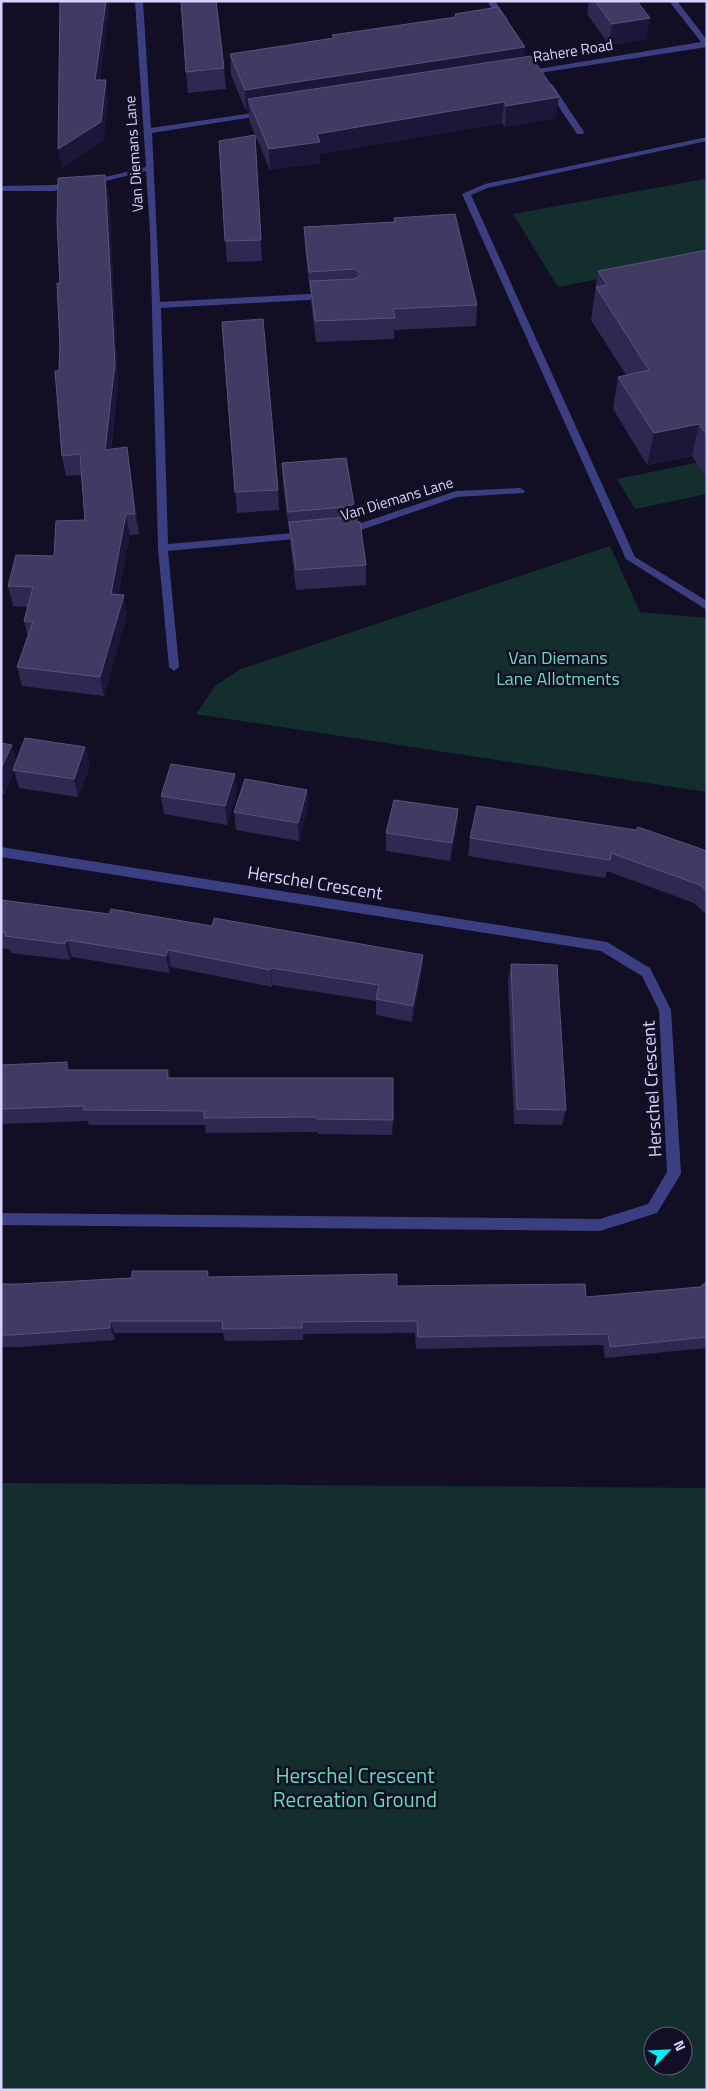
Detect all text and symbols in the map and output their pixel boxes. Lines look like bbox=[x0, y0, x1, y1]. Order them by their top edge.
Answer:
street label: Rahere Road bbox=[531, 33, 615, 68]
street label: Van Diemans Lane bbox=[118, 95, 149, 213]
street label: Van Diemans Lane bbox=[338, 471, 456, 527]
park label: Van Diemans Lane Allotments bbox=[496, 644, 620, 692]
street label: Herschel Crescent bbox=[246, 858, 385, 907]
street label: Herschel Crescent bbox=[634, 1020, 669, 1158]
park label: Herschel Crescent Recreation Ground bbox=[273, 1759, 437, 1815]
north arrow bbox=[643, 2026, 693, 2076]
text: N bbox=[669, 2037, 692, 2054]

